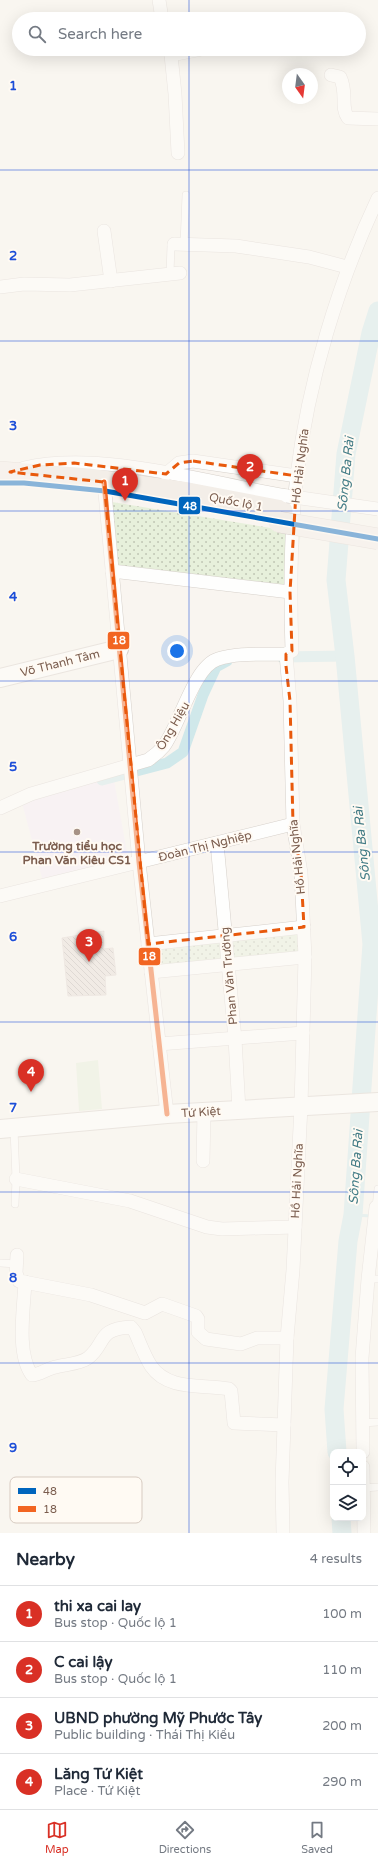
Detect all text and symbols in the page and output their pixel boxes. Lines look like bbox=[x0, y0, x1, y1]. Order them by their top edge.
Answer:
search box bbox=[12, 12, 366, 56]
icon: search bbox=[26, 23, 48, 45]
text: Search here bbox=[58, 25, 142, 43]
north arrow bbox=[282, 68, 318, 104]
text: 1 bbox=[9, 78, 17, 94]
text: 2 bbox=[9, 248, 17, 264]
text: 3 bbox=[9, 418, 17, 434]
street label: Hồ Hải Nghĩa bbox=[288, 428, 312, 504]
water label: Sông Ba Rài bbox=[334, 434, 358, 512]
pin: 2 bbox=[237, 454, 263, 487]
pin: 1 bbox=[112, 468, 138, 501]
street label: Quốc lộ 1 bbox=[208, 490, 264, 514]
line badge: 48 bbox=[178, 496, 201, 515]
text: 48 bbox=[183, 500, 197, 513]
text: 4 bbox=[9, 589, 18, 605]
line badge: 18 bbox=[107, 631, 130, 650]
text: 18 bbox=[112, 634, 126, 647]
your location bbox=[167, 641, 187, 661]
street label: Võ Thanh Tâm bbox=[19, 646, 101, 680]
street label: Ông Hiệu bbox=[154, 699, 192, 753]
text: 5 bbox=[9, 759, 17, 775]
water label: Sông Ba Rài bbox=[350, 804, 374, 882]
street label: Hồ Hải Nghĩa bbox=[286, 819, 308, 895]
marker: Trường tiểu học Phan Văn Kiêu CS1 bbox=[72, 827, 82, 837]
street label: Đoàn Thị Nghiệp bbox=[157, 828, 253, 864]
place label: Trường tiểu học Phan Văn Kiêu CS1 bbox=[23, 839, 131, 867]
street label: Phan Văn Trường bbox=[218, 927, 240, 1025]
text: 6 bbox=[9, 929, 17, 945]
pin: 3 bbox=[76, 929, 102, 962]
line badge: 18 bbox=[138, 947, 161, 966]
text: 18 bbox=[142, 950, 156, 963]
pin: 4 bbox=[18, 1059, 44, 1092]
text: 7 bbox=[9, 1100, 17, 1116]
street label: Tứ Kiệt bbox=[181, 1104, 222, 1120]
water label: Sông Ba Rài bbox=[345, 1127, 367, 1205]
street label: Hồ Hải Nghĩa bbox=[288, 1143, 306, 1219]
text: 8 bbox=[9, 1270, 17, 1286]
text: 9 bbox=[9, 1440, 17, 1456]
map controls bbox=[330, 1449, 366, 1521]
button: locate bbox=[330, 1449, 366, 1485]
legend bbox=[10, 1477, 142, 1523]
text: 48 bbox=[43, 1485, 57, 1498]
button: layers bbox=[330, 1485, 366, 1521]
text: 18 bbox=[43, 1503, 57, 1516]
text: Nearby bbox=[16, 1549, 75, 1570]
text: 4 results bbox=[310, 1551, 362, 1567]
text: thi xa cai lay bbox=[54, 1597, 141, 1615]
text: 1 bbox=[25, 1606, 33, 1622]
text: 100 m bbox=[322, 1606, 362, 1622]
text: Bus stop · Quốc lộ 1 bbox=[54, 1615, 177, 1631]
text: C cai lậy bbox=[54, 1653, 112, 1671]
text: 2 bbox=[25, 1662, 33, 1678]
text: 110 m bbox=[322, 1662, 362, 1678]
text: Bus stop · Quốc lộ 1 bbox=[54, 1671, 177, 1687]
text: UBND phường Mỹ Phước Tây bbox=[54, 1709, 262, 1727]
text: 3 bbox=[25, 1718, 33, 1734]
text: 200 m bbox=[322, 1718, 362, 1734]
text: Public building · Thái Thị Kiểu bbox=[54, 1727, 235, 1743]
text: Lăng Tứ Kiệt bbox=[54, 1765, 143, 1783]
text: 4 bbox=[25, 1774, 33, 1790]
text: 290 m bbox=[322, 1774, 362, 1790]
text: Place · Tứ Kiệt bbox=[54, 1783, 140, 1799]
tab: Map bbox=[45, 1819, 69, 1856]
tab: Directions bbox=[159, 1819, 211, 1856]
tab: Saved bbox=[301, 1819, 333, 1856]

